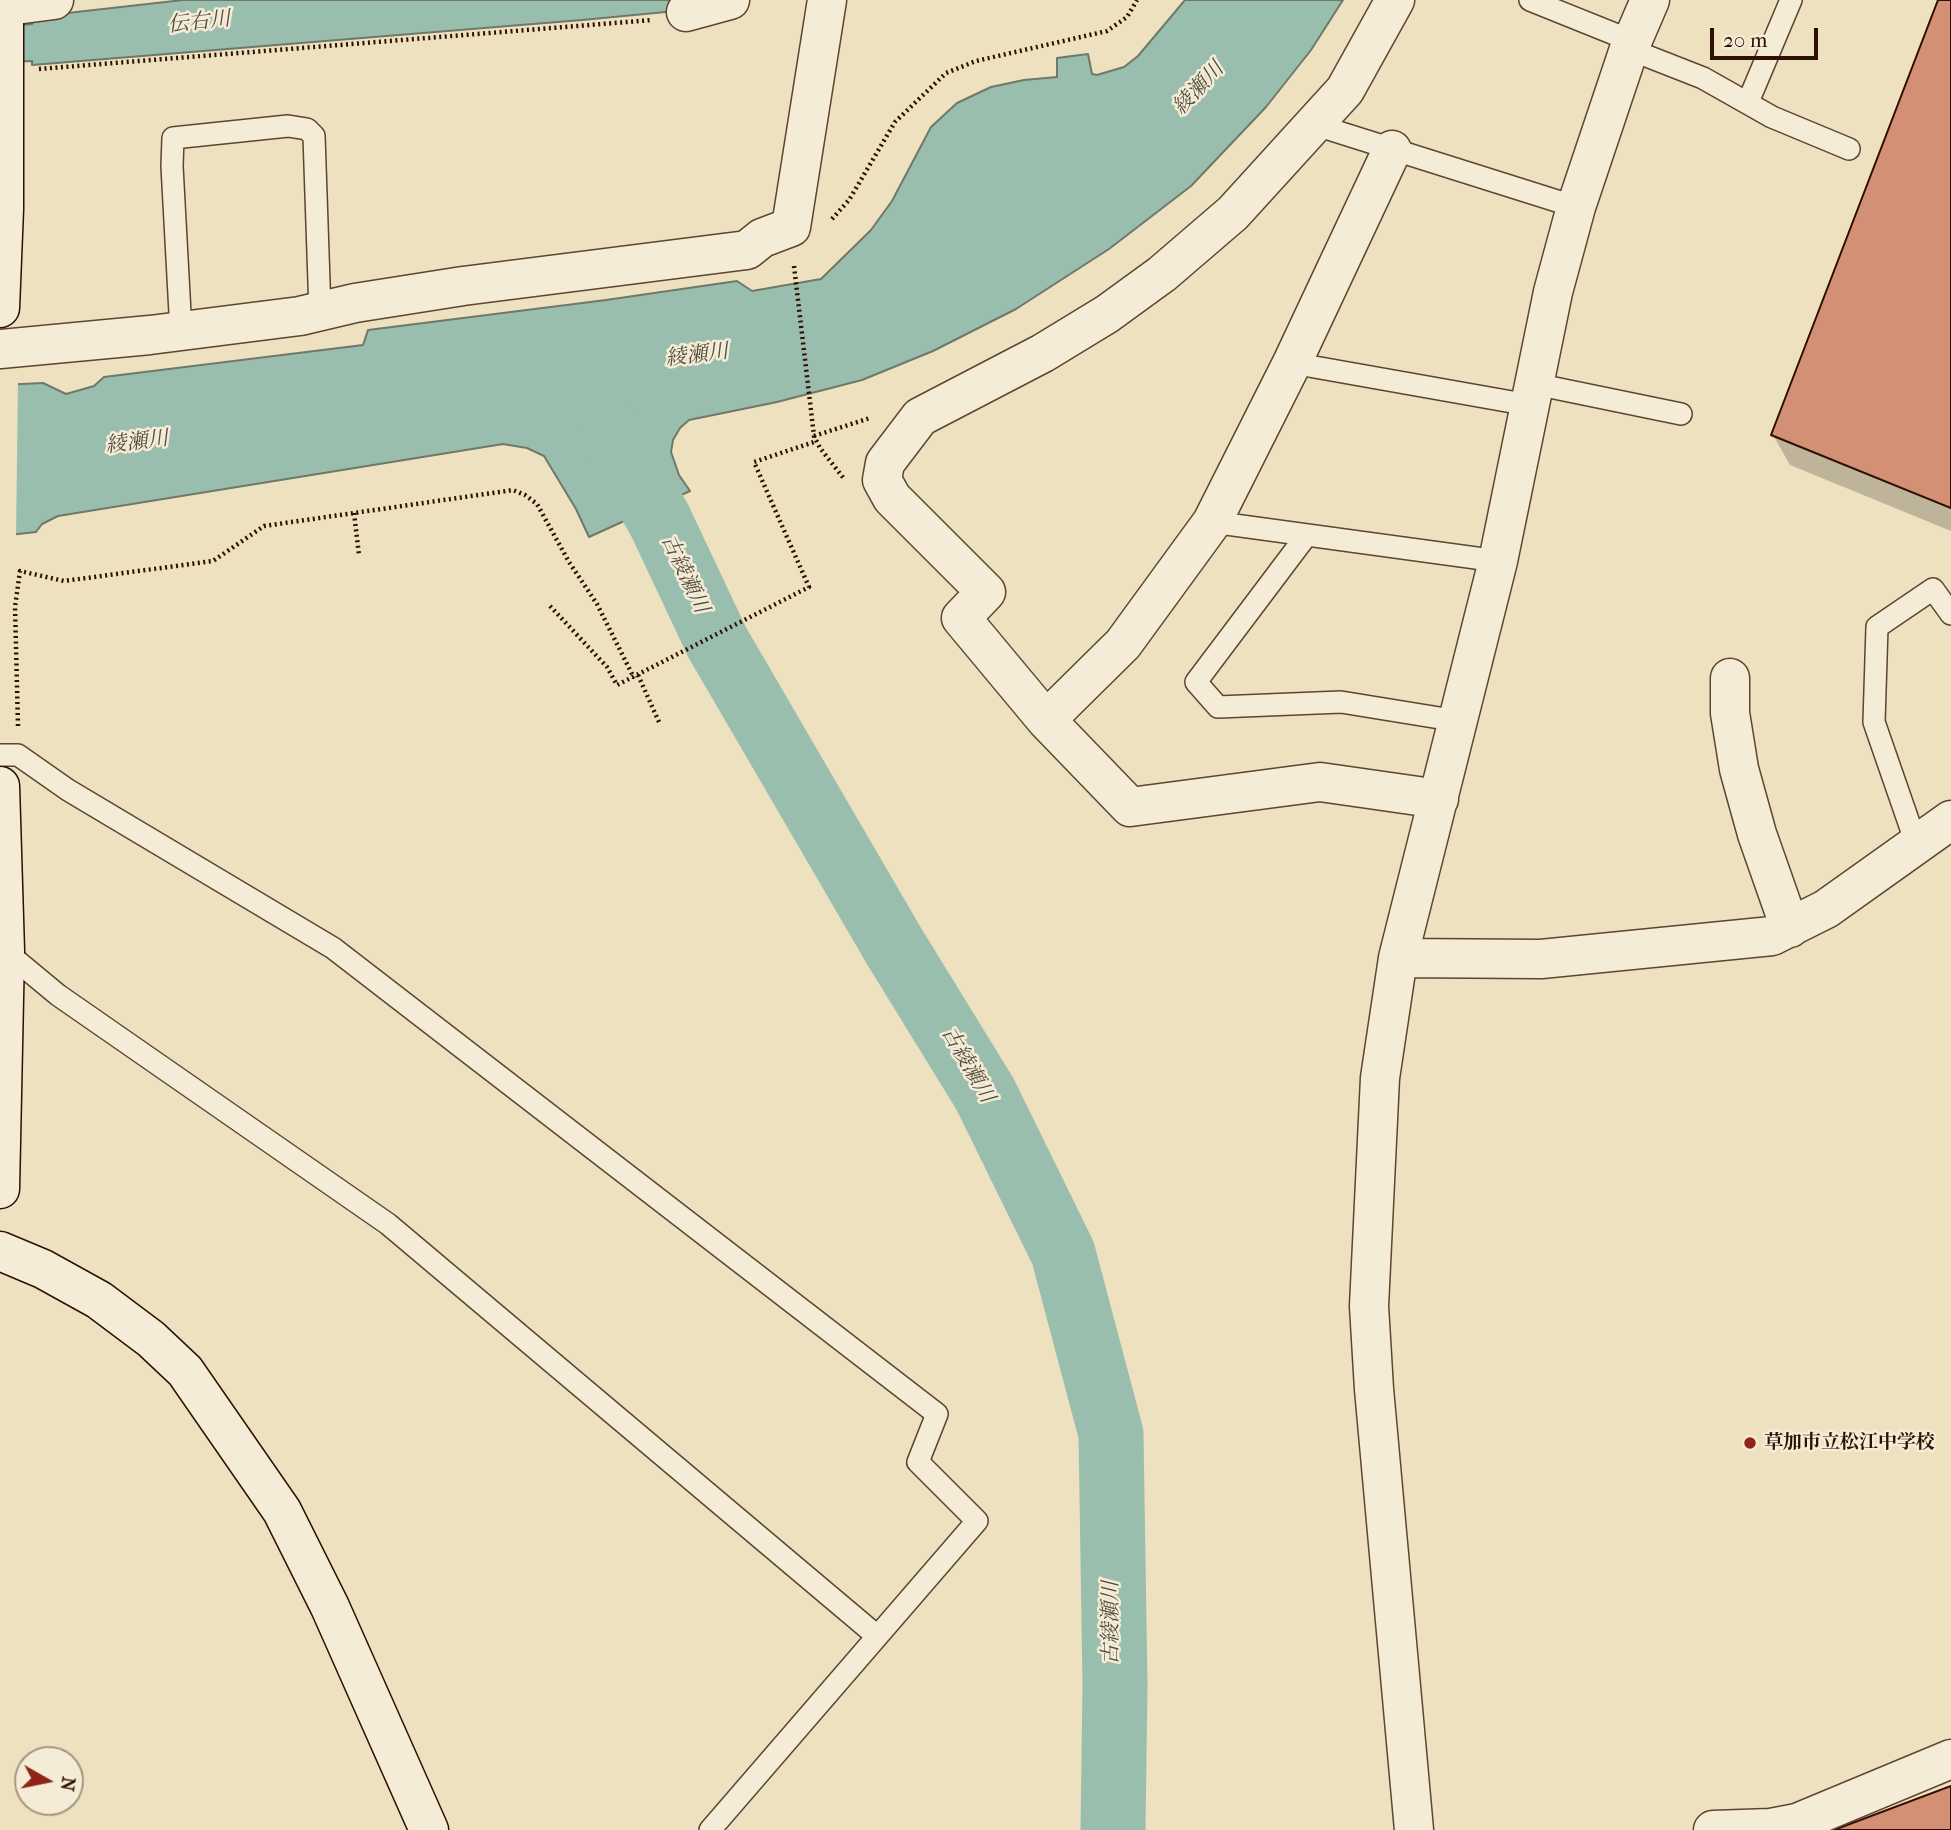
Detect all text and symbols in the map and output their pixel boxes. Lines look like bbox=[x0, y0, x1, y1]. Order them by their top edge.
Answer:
water label: 伝右川 bbox=[166, 7, 232, 39]
scale bar bbox=[1713, 14, 1822, 58]
text: 20 m bbox=[1723, 28, 1767, 52]
water label: 綾瀬川 bbox=[1168, 57, 1230, 121]
water label: 綾瀬川 bbox=[664, 340, 730, 372]
water label: 綾瀬川 bbox=[104, 427, 170, 459]
water label: 古綾瀬川 bbox=[655, 531, 713, 617]
water label: 古綾瀬川 bbox=[935, 1022, 999, 1108]
place label: 草加市立松江中学校 bbox=[1764, 1432, 1935, 1454]
marker: 草加市立松江中学校 bbox=[1742, 1435, 1758, 1451]
water label: 古綾瀬川 bbox=[1099, 1581, 1125, 1665]
north arrow bbox=[14, 1746, 84, 1816]
text: N bbox=[56, 1775, 80, 1793]

